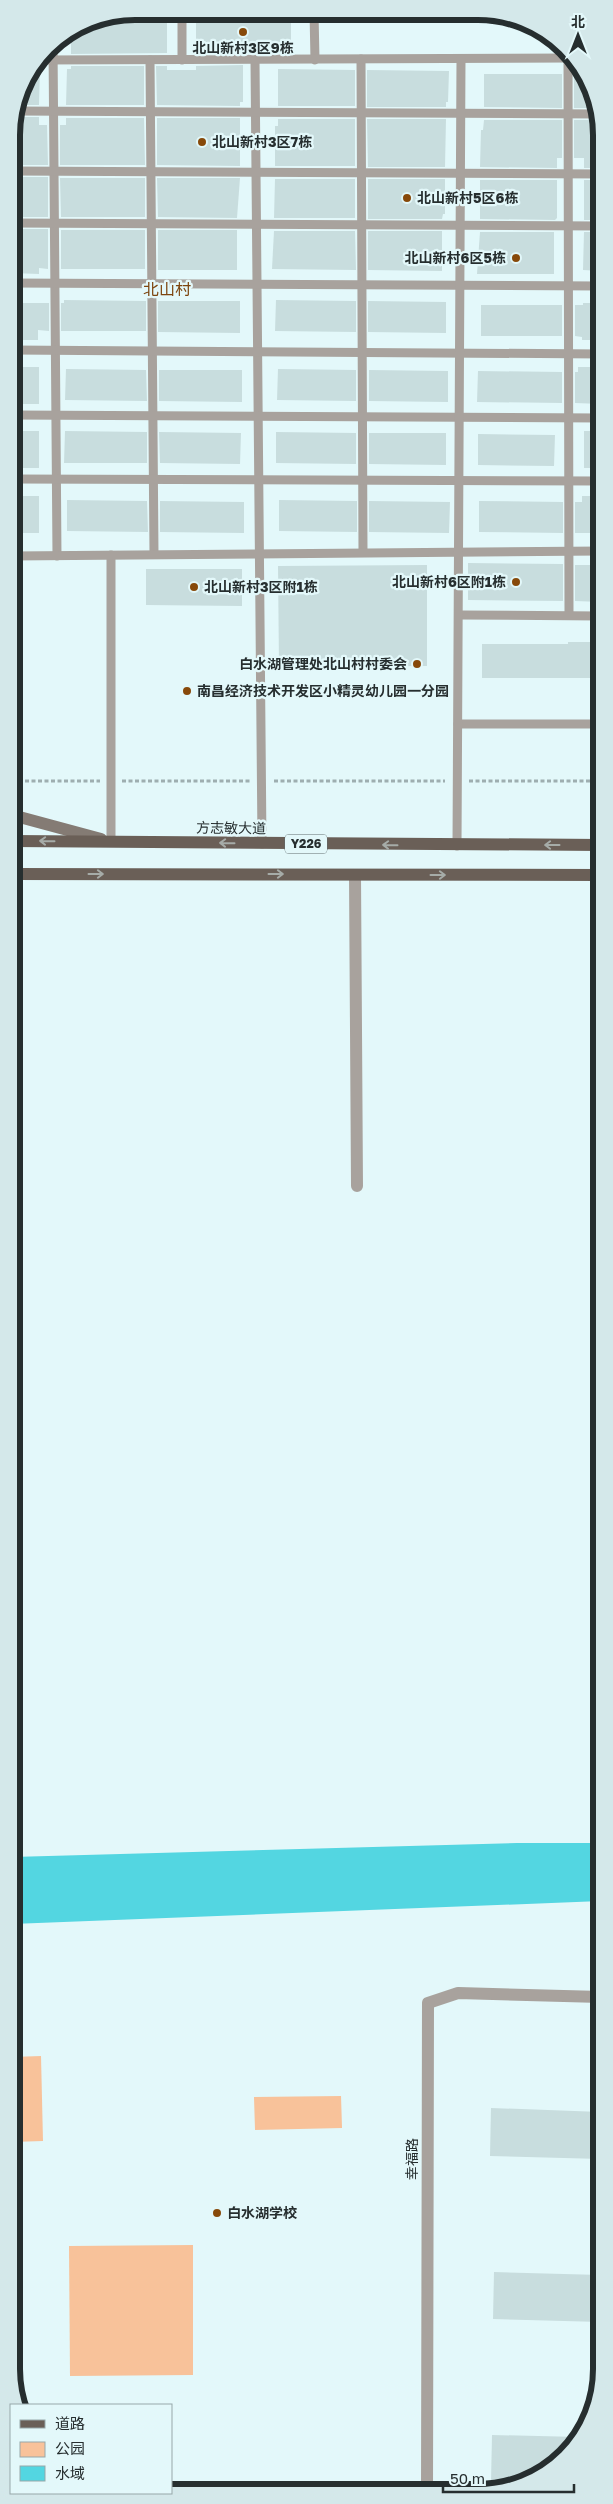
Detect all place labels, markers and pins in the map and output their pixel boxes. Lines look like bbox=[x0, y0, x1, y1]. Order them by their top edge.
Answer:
marker: 北山新村3区9栋 bbox=[237, 26, 249, 38]
place label: 北山新村3区9栋 bbox=[192, 39, 294, 56]
place label: 北山新村3区7栋 bbox=[212, 133, 312, 150]
marker: 北山新村3区7栋 bbox=[196, 136, 208, 148]
place label: 北山新村5区6栋 bbox=[417, 189, 518, 206]
marker: 北山新村5区6栋 bbox=[401, 192, 413, 204]
place label: 北山新村6区5栋 bbox=[405, 249, 506, 266]
marker: 北山新村6区5栋 bbox=[510, 252, 522, 264]
place label: 北山新村6区附1栋 bbox=[392, 573, 506, 590]
marker: 北山新村6区附1栋 bbox=[510, 576, 522, 588]
place label: 北山新村3区附1栋 bbox=[204, 578, 318, 595]
marker: 北山新村3区附1栋 bbox=[188, 581, 200, 593]
place label: 白水湖管理处北山村村委会 bbox=[239, 655, 407, 672]
marker: 白水湖管理处北山村村委会 bbox=[411, 658, 423, 670]
place label: 南昌经济技术开发区小精灵幼儿园一分园 bbox=[197, 682, 449, 699]
marker: 南昌经济技术开发区小精灵幼儿园一分园 bbox=[181, 685, 193, 697]
place label: 白水湖学校 bbox=[227, 2204, 297, 2221]
marker: 白水湖学校 bbox=[211, 2207, 223, 2219]

